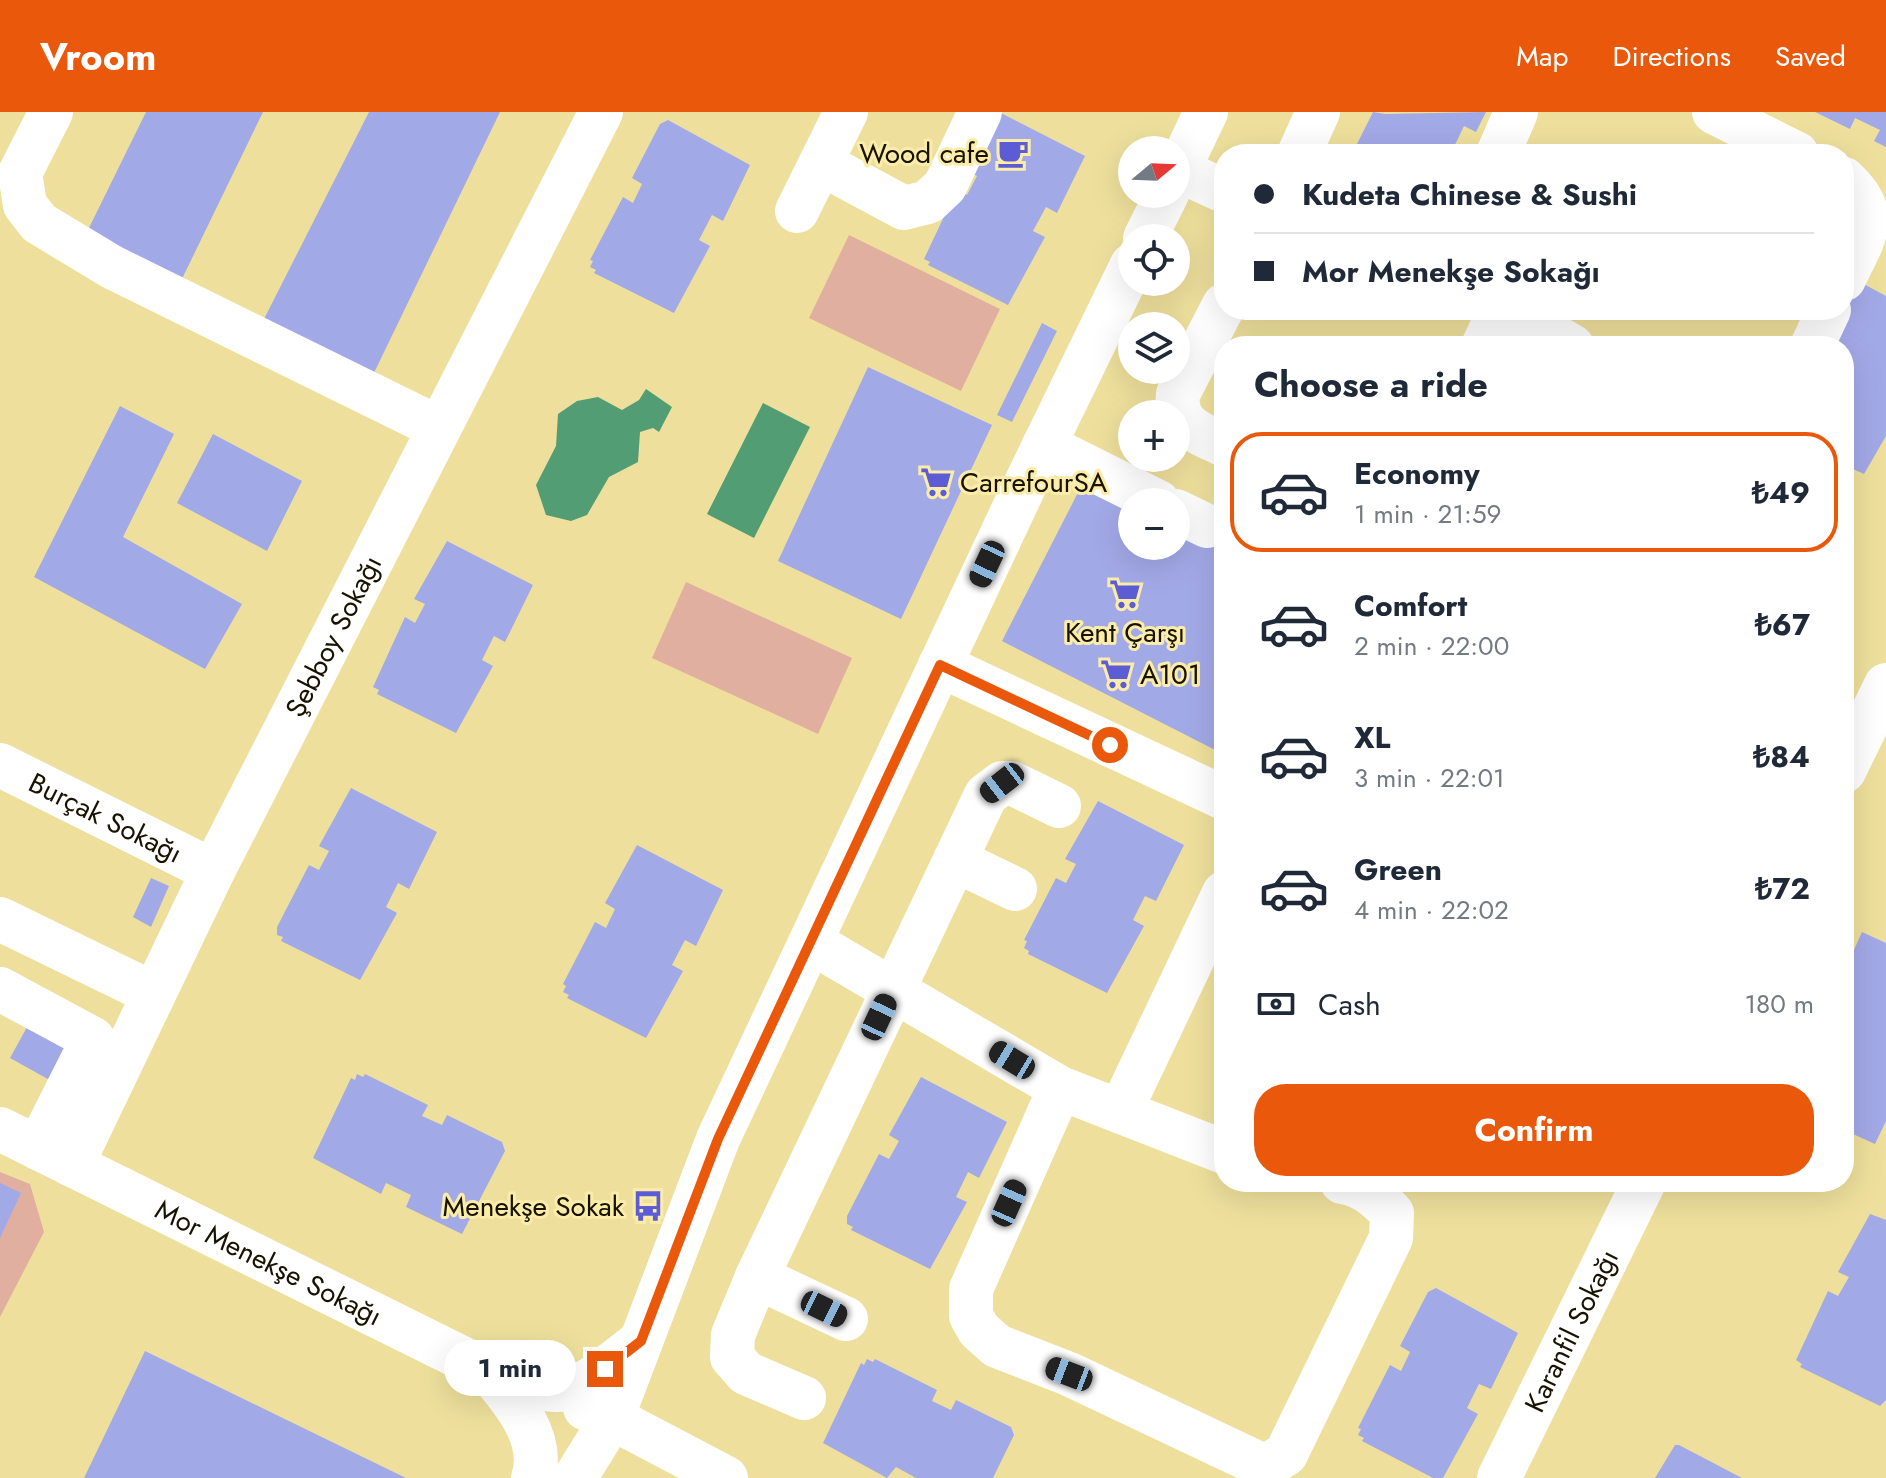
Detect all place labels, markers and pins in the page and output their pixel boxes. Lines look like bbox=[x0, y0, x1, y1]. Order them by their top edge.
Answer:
place label: Wood cafe bbox=[859, 133, 989, 174]
cafe icon: Wood cafe bbox=[996, 136, 1030, 170]
place label: CarrefourSA bbox=[960, 462, 1108, 503]
supermarket icon: CarrefourSA bbox=[919, 465, 953, 499]
supermarket icon: Kent Çarşı bbox=[1108, 577, 1142, 611]
place label: Kent Çarşı bbox=[1065, 612, 1185, 653]
place label: A101 bbox=[1140, 654, 1200, 695]
supermarket icon: A101 bbox=[1099, 657, 1133, 691]
place label: Menekşe Sokak bbox=[443, 1186, 625, 1227]
bus stop icon: Menekşe Sokak bbox=[631, 1189, 665, 1223]

